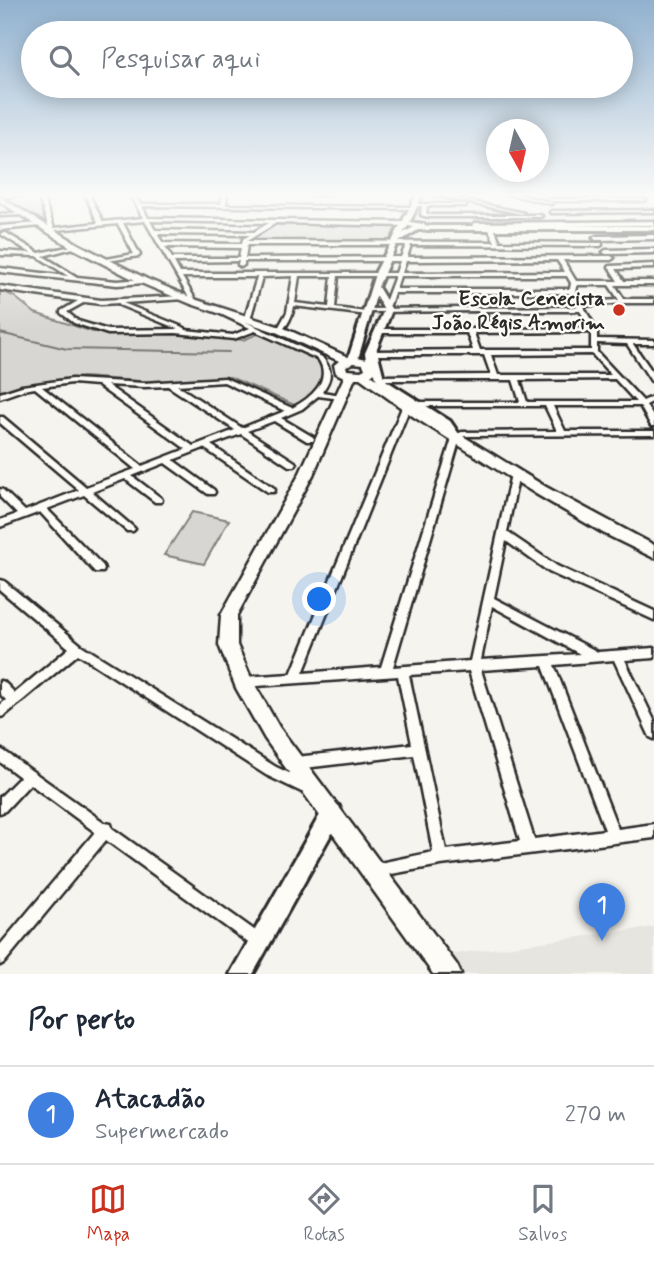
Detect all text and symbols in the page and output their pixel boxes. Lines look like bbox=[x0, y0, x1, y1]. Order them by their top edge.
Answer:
search box bbox=[21, 21, 633, 98]
icon: search bbox=[45, 41, 83, 79]
text: Pesquisar aqui bbox=[101, 43, 260, 77]
north arrow bbox=[486, 119, 549, 182]
place label: Escola Cenecista João Régis Amorim bbox=[432, 285, 605, 337]
marker: Escola Cenecista João Régis Amorim bbox=[611, 302, 627, 318]
your location bbox=[302, 582, 336, 616]
pin: 1 bbox=[579, 883, 625, 941]
text: Por perto bbox=[28, 1000, 135, 1039]
text: Atacadão bbox=[95, 1083, 205, 1117]
text: 1 bbox=[46, 1100, 56, 1130]
text: 270 m bbox=[565, 1100, 626, 1130]
text: Supermercado bbox=[95, 1117, 229, 1147]
tab: Mapa bbox=[87, 1180, 130, 1247]
tab: Rotas bbox=[303, 1180, 345, 1247]
tab: Salvos bbox=[518, 1180, 567, 1247]

